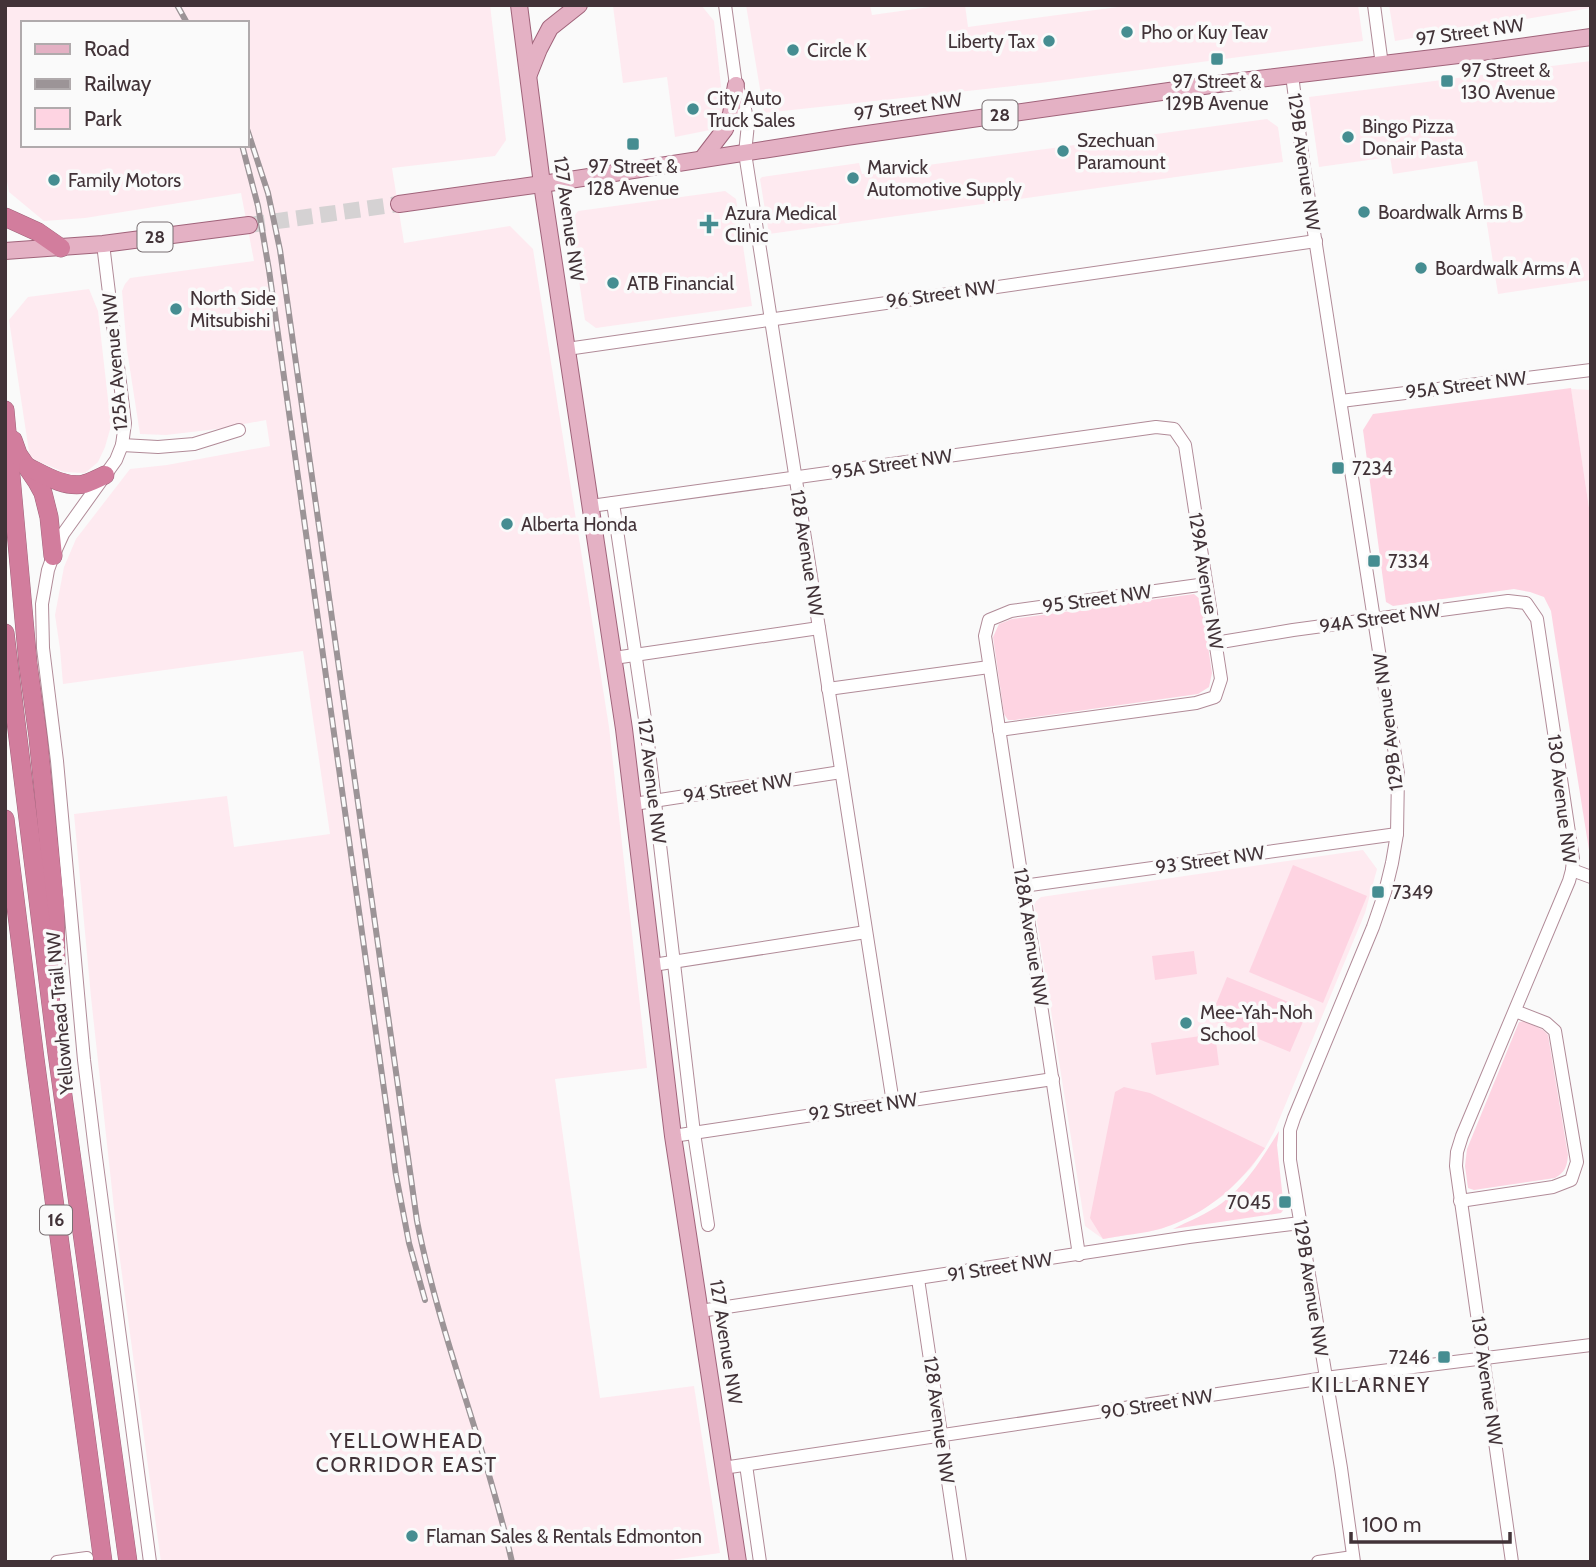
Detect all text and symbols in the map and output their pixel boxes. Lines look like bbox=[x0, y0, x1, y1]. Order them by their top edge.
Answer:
street label: 97 Street NW bbox=[1414, 13, 1526, 51]
legend bbox=[21, 21, 248, 147]
place label: Pho or Kuy Teav bbox=[1141, 21, 1269, 44]
marker: Pho or Kuy Teav bbox=[1119, 24, 1135, 40]
place label: Liberty Tax bbox=[948, 30, 1035, 53]
marker: Liberty Tax bbox=[1041, 33, 1057, 49]
text: Road bbox=[84, 36, 130, 61]
place label: Circle K bbox=[807, 39, 867, 62]
marker: Circle K bbox=[785, 42, 801, 58]
marker: 97 Street & 129B Avenue bbox=[1209, 51, 1225, 67]
place label: 97 Street & 130 Avenue bbox=[1461, 59, 1556, 104]
place label: 97 Street & 129B Avenue bbox=[1166, 70, 1269, 115]
text: Railway bbox=[84, 71, 152, 96]
marker: 97 Street & 130 Avenue bbox=[1439, 73, 1455, 89]
place label: City Auto Truck Sales bbox=[707, 87, 795, 132]
street label: 97 Street NW bbox=[852, 88, 964, 126]
street label: 129B Avenue NW bbox=[1283, 92, 1325, 232]
road number: 28 bbox=[982, 100, 1018, 130]
marker: City Auto Truck Sales bbox=[685, 101, 701, 117]
text: Park bbox=[84, 106, 122, 131]
place label: Bingo Pizza Donair Pasta bbox=[1362, 115, 1463, 160]
place label: Szechuan Paramount bbox=[1077, 129, 1166, 174]
marker: Bingo Pizza Donair Pasta bbox=[1340, 129, 1356, 145]
marker: 97 Street & 128 Avenue bbox=[625, 136, 641, 152]
marker: Szechuan Paramount bbox=[1055, 143, 1071, 159]
street label: 127 Avenue NW bbox=[549, 155, 589, 283]
place label: 97 Street & 128 Avenue bbox=[587, 155, 679, 200]
place label: Marvick Automotive Supply bbox=[867, 156, 1022, 201]
place label: Family Motors bbox=[68, 169, 181, 192]
marker: Marvick Automotive Supply bbox=[845, 170, 861, 186]
marker: Family Motors bbox=[46, 172, 62, 188]
place label: Boardwalk Arms B bbox=[1378, 201, 1523, 224]
place label: Azura Medical Clinic bbox=[725, 202, 837, 247]
marker: Boardwalk Arms B bbox=[1356, 204, 1372, 220]
marker: Azura Medical Clinic bbox=[699, 214, 719, 234]
road number: 28 bbox=[138, 222, 172, 251]
place label: Boardwalk Arms A bbox=[1435, 257, 1581, 280]
marker: Boardwalk Arms A bbox=[1413, 260, 1429, 276]
place label: ATB Financial bbox=[627, 272, 734, 295]
marker: ATB Financial bbox=[605, 275, 621, 291]
street label: 96 Street NW bbox=[885, 275, 997, 313]
place label: North Side Mitsubishi bbox=[190, 287, 276, 332]
street label: 125A Avenue NW bbox=[98, 292, 132, 432]
marker: North Side Mitsubishi bbox=[168, 301, 184, 317]
street label: 95A Street NW bbox=[1404, 366, 1528, 404]
street label: 95A Street NW bbox=[830, 444, 954, 484]
place label: 7234 bbox=[1352, 457, 1393, 480]
marker: 7234 bbox=[1330, 460, 1346, 476]
street label: 128 Avenue NW bbox=[786, 488, 828, 618]
street label: 129A Avenue NW bbox=[1184, 511, 1228, 651]
place label: Alberta Honda bbox=[521, 513, 637, 536]
marker: Alberta Honda bbox=[499, 516, 515, 532]
place label: 7334 bbox=[1388, 550, 1429, 573]
marker: 7334 bbox=[1366, 553, 1382, 569]
street label: 95 Street NW bbox=[1041, 580, 1153, 618]
street label: 94A Street NW bbox=[1318, 598, 1442, 638]
street label: 129B Avenue NW bbox=[1368, 652, 1408, 792]
street label: 127 Avenue NW bbox=[633, 717, 671, 845]
street label: 130 Avenue NW bbox=[1543, 733, 1581, 865]
street label: 94 Street NW bbox=[682, 768, 794, 808]
street label: 93 Street NW bbox=[1154, 841, 1266, 879]
street label: 128A Avenue NW bbox=[1009, 866, 1053, 1008]
place label: 7349 bbox=[1392, 881, 1434, 904]
marker: 7349 bbox=[1370, 884, 1386, 900]
street label: Yellowhead Trail NW bbox=[41, 931, 79, 1096]
place label: Mee-Yah-Noh School bbox=[1200, 1001, 1313, 1046]
marker: Mee-Yah-Noh School bbox=[1178, 1015, 1194, 1031]
street label: 92 Street NW bbox=[807, 1088, 919, 1126]
place label: 7045 bbox=[1227, 1191, 1271, 1214]
marker: 7045 bbox=[1277, 1194, 1293, 1210]
road number: 16 bbox=[40, 1205, 72, 1234]
street label: 129B Avenue NW bbox=[1289, 1218, 1333, 1358]
street label: 91 Street NW bbox=[946, 1247, 1054, 1287]
street label: 127 Avenue NW bbox=[705, 1278, 747, 1406]
street label: 130 Avenue NW bbox=[1467, 1315, 1507, 1447]
place label: 7246 bbox=[1389, 1346, 1430, 1369]
marker: 7246 bbox=[1436, 1349, 1452, 1365]
street label: 128 Avenue NW bbox=[919, 1355, 959, 1485]
district label: KILLARNEY bbox=[1311, 1372, 1431, 1397]
street label: 90 Street NW bbox=[1099, 1384, 1215, 1424]
district label: YELLOWHEAD CORRIDOR EAST bbox=[316, 1428, 498, 1477]
scale bar bbox=[1351, 1500, 1510, 1544]
text: 100 m bbox=[1362, 1512, 1421, 1537]
place label: Flaman Sales & Rentals Edmonton bbox=[426, 1525, 702, 1548]
marker: Flaman Sales & Rentals Edmonton bbox=[404, 1528, 420, 1544]

